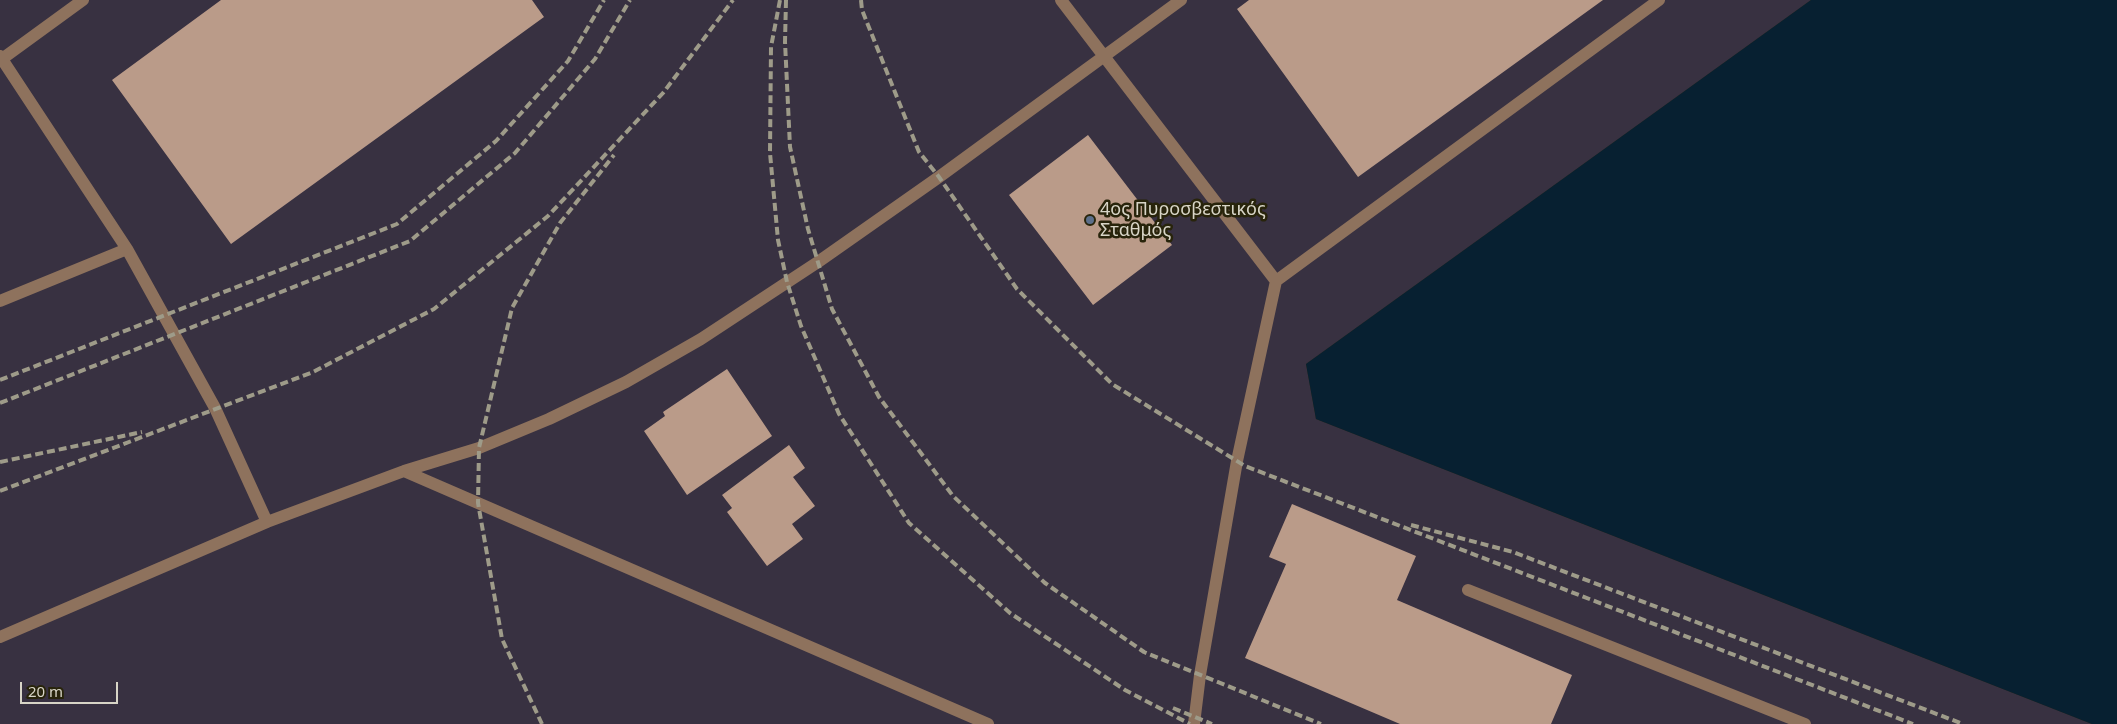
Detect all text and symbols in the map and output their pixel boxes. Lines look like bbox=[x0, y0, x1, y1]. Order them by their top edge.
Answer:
place label: 4ος Πυροσβεστικός Σταθμός bbox=[1100, 199, 1266, 242]
marker: 4ος Πυροσβεστικός Σταθμός bbox=[1084, 214, 1096, 226]
scale bar bbox=[22, 672, 120, 704]
text: 20 m bbox=[28, 681, 63, 701]

